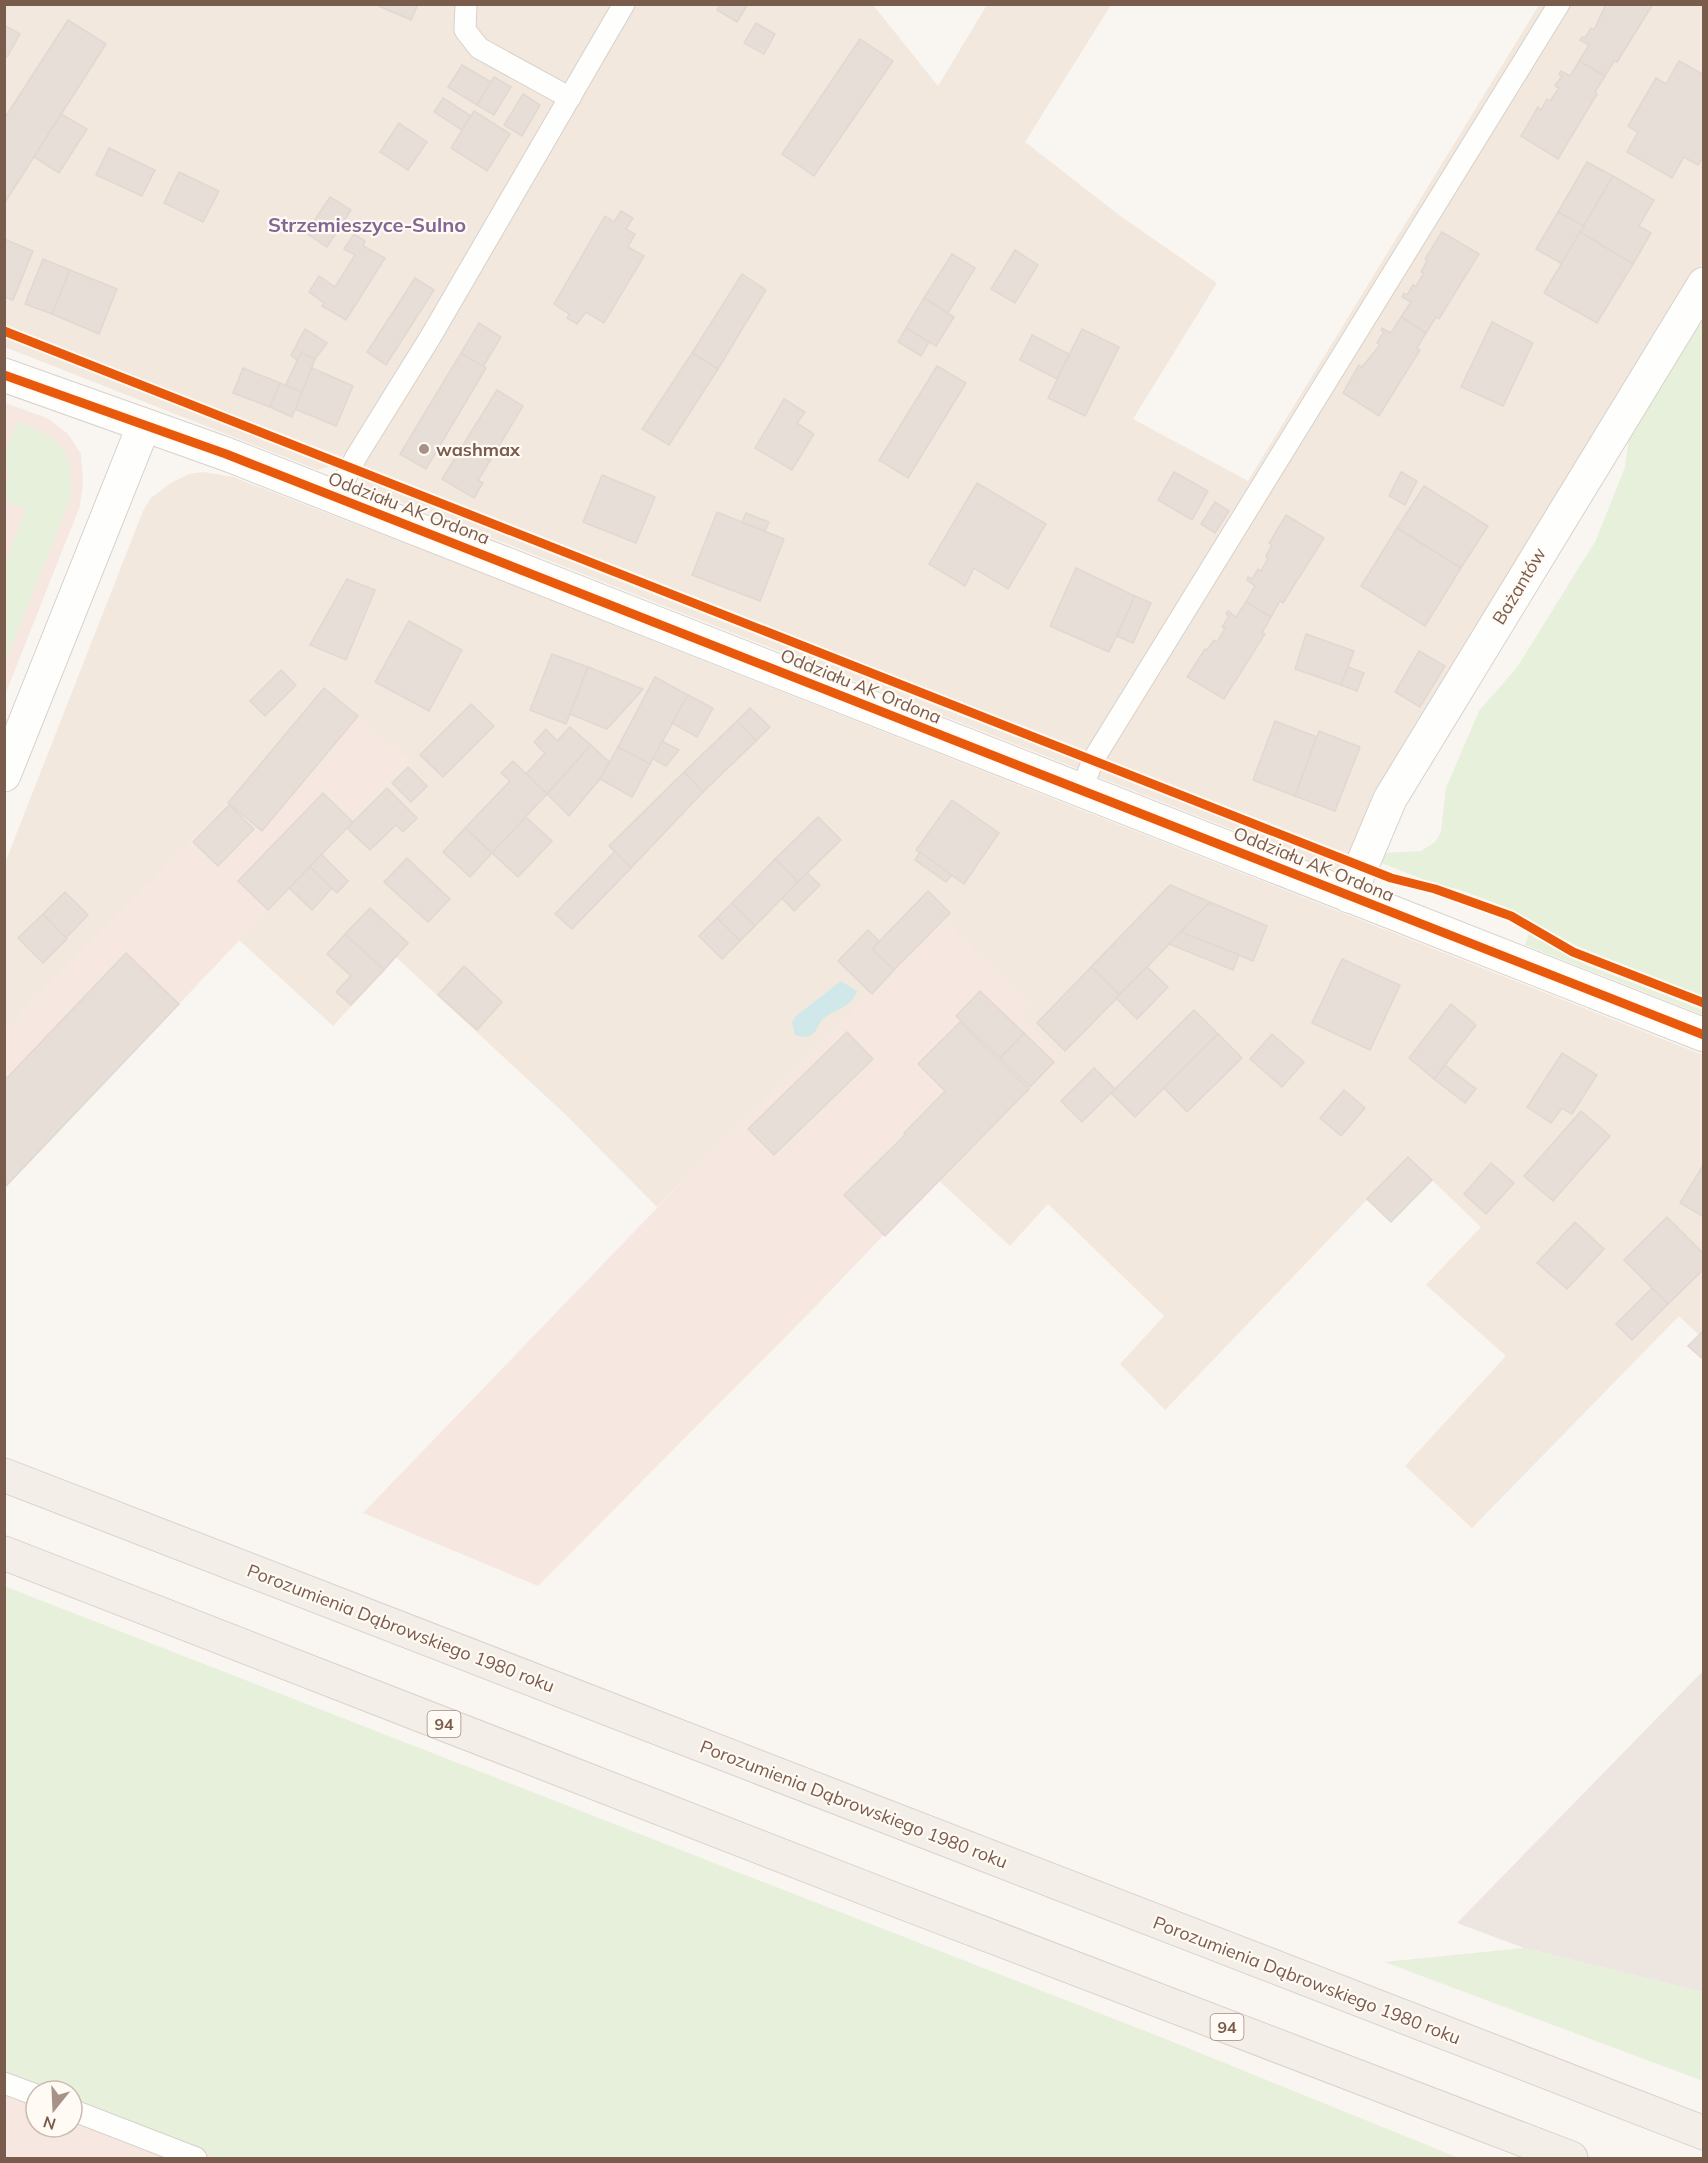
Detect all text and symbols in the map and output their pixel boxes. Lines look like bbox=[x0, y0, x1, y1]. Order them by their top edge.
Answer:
district label: Strzemieszyce-Sulno bbox=[268, 212, 466, 237]
place label: washmax bbox=[436, 438, 521, 461]
marker: washmax bbox=[417, 442, 431, 456]
street label: Oddziału AK Ordona bbox=[325, 467, 493, 549]
street label: Bażantów bbox=[1487, 543, 1551, 629]
street label: Oddziału AK Ordona bbox=[777, 643, 945, 729]
street label: Oddziału AK Ordona bbox=[1230, 821, 1398, 907]
street label: Porozumienia Dąbrowskiego 1980 roku bbox=[244, 1559, 558, 1697]
road number: 94 bbox=[428, 1711, 460, 1737]
street label: Porozumienia Dąbrowskiego 1980 roku bbox=[697, 1735, 1011, 1873]
street label: Porozumienia Dąbrowskiego 1980 roku bbox=[1150, 1911, 1464, 2049]
road number: 94 bbox=[1210, 2014, 1244, 2040]
north arrow bbox=[24, 2079, 84, 2139]
text: N bbox=[41, 2112, 58, 2135]

